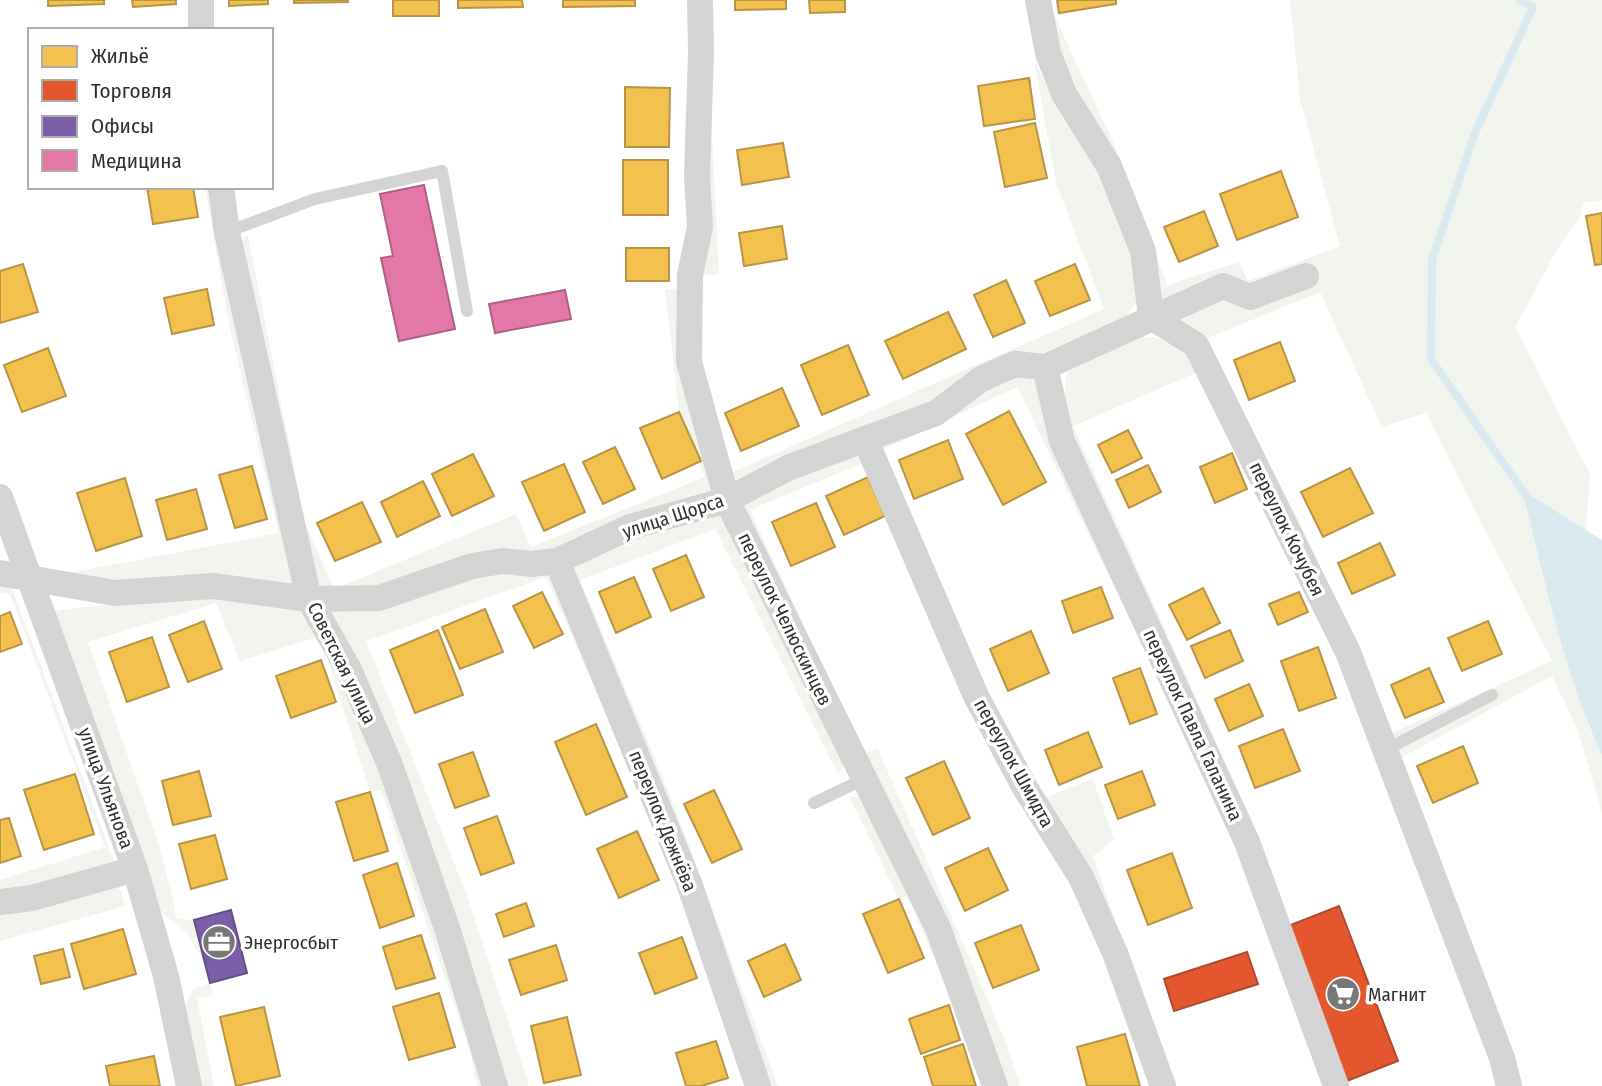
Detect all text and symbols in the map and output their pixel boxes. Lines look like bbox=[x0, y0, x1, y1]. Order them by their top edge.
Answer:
legend bbox=[28, 28, 273, 189]
text: Жильё bbox=[91, 43, 149, 69]
text: Торговля bbox=[91, 78, 172, 104]
text: Офисы bbox=[91, 113, 154, 139]
text: Медицина bbox=[91, 148, 182, 174]
street label: переулок Кочубея bbox=[1245, 458, 1329, 600]
street label: улица Щорса bbox=[619, 489, 727, 543]
street label: переулок Челюскинцев bbox=[733, 529, 837, 709]
street label: Советская улица bbox=[303, 598, 381, 728]
street label: переулок Павла Галанина bbox=[1138, 625, 1248, 825]
street label: переулок Шмидта bbox=[969, 695, 1059, 831]
street label: улица Ульянова bbox=[73, 724, 139, 852]
street label: переулок Дежнёва bbox=[624, 747, 702, 895]
office icon: Энергосбыт bbox=[200, 923, 238, 961]
place label: Энергосбыт bbox=[244, 931, 338, 954]
supermarket icon: Магнит bbox=[1324, 975, 1362, 1013]
place label: Магнит bbox=[1368, 983, 1427, 1006]

